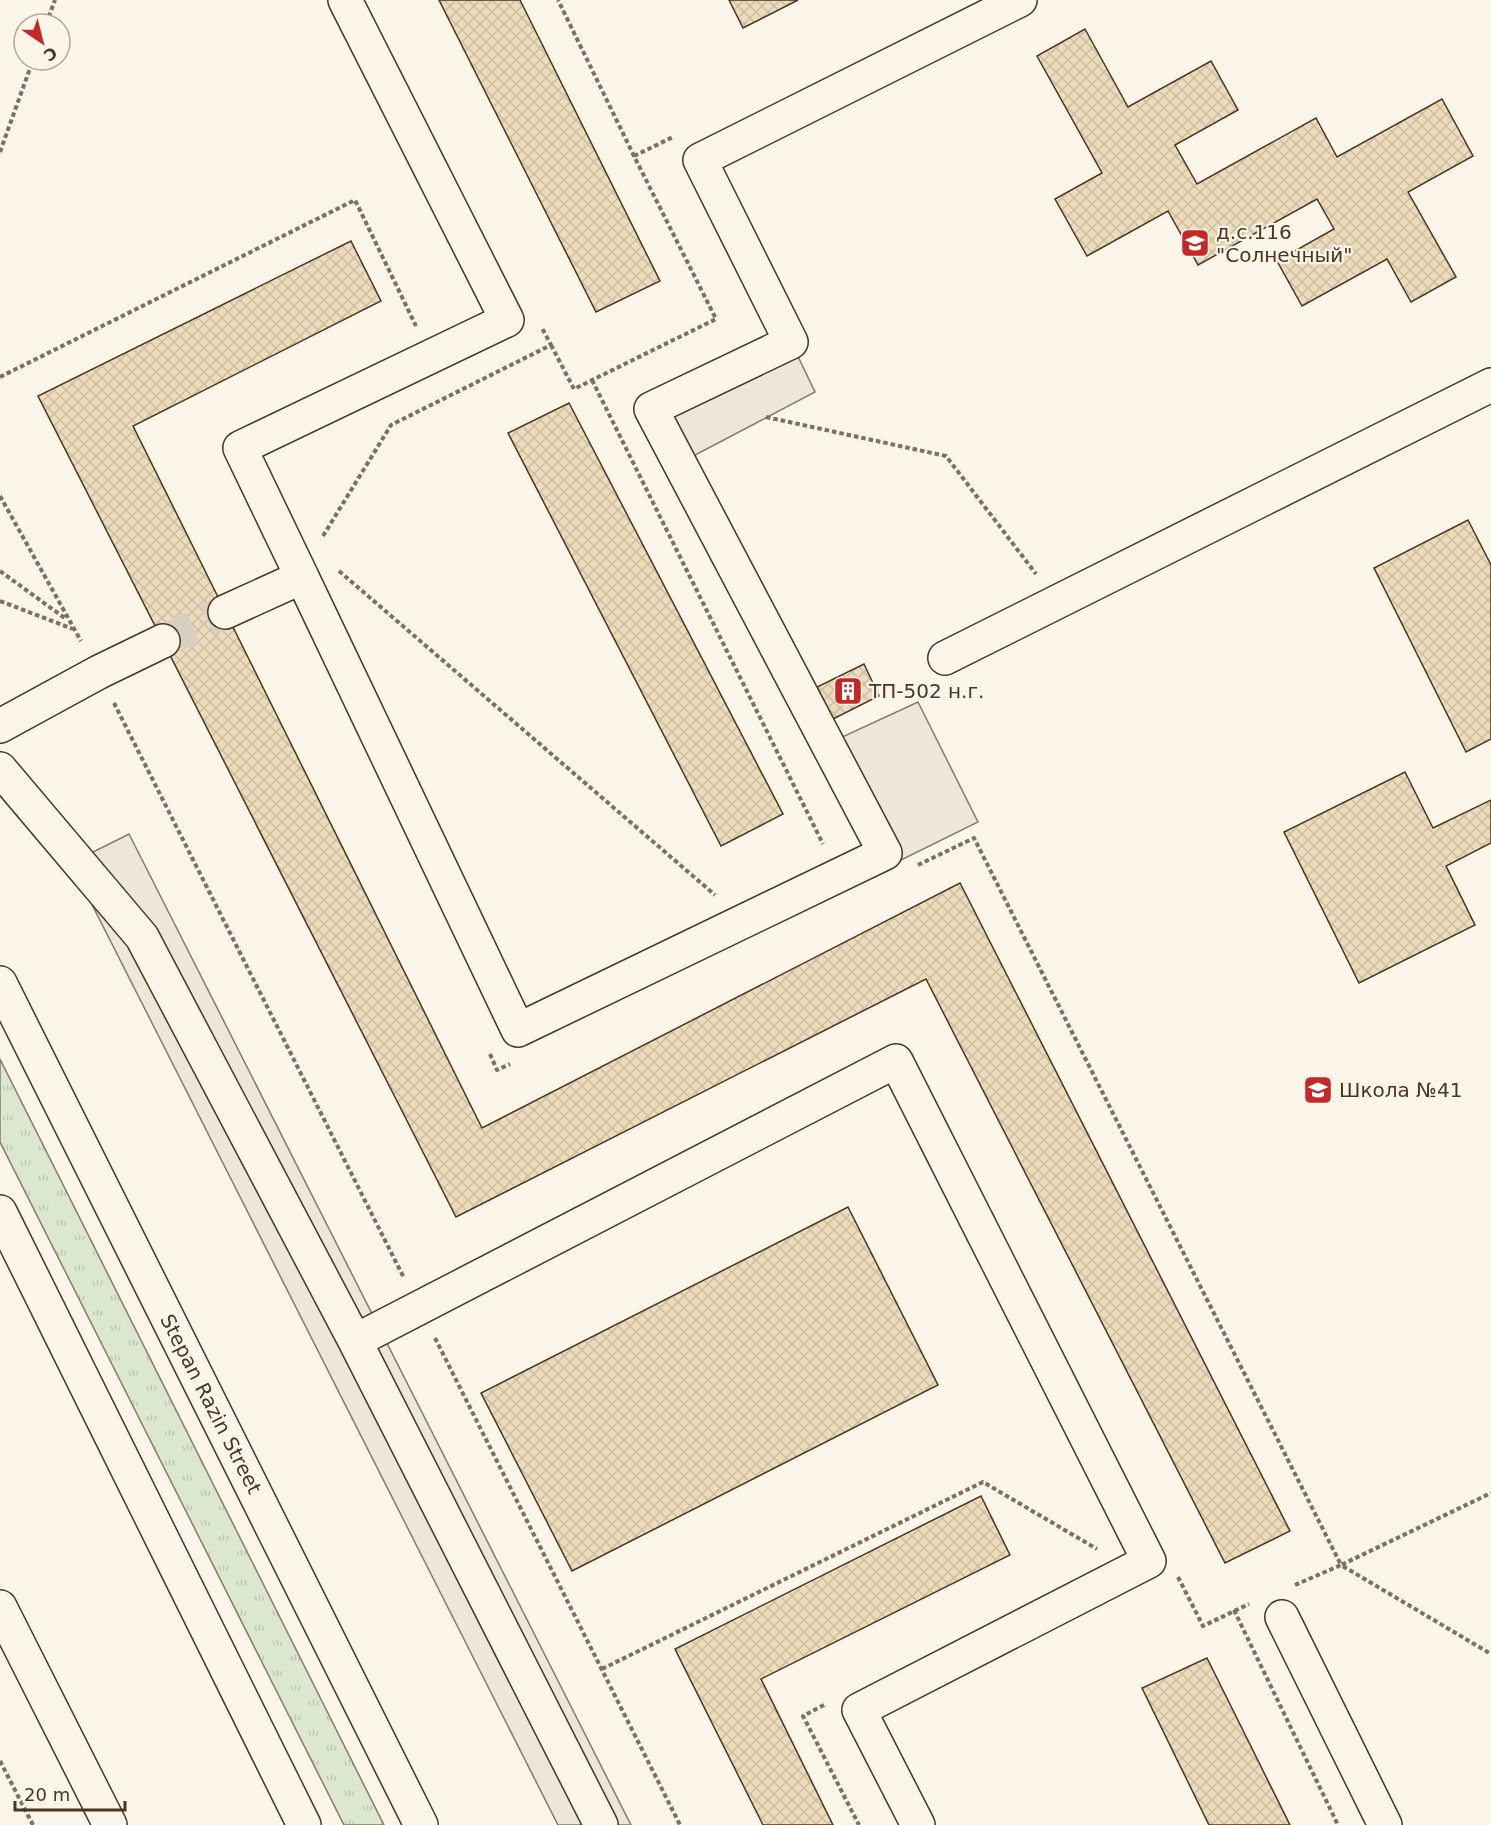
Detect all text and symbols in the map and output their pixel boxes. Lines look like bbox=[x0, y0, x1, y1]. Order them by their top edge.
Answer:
north arrow bbox=[12, 12, 72, 72]
text: С bbox=[40, 43, 61, 65]
place label: д.с.116 "Солнечный" bbox=[1216, 220, 1352, 267]
school or university icon: д.с.116 "Солнечный" bbox=[1179, 227, 1211, 259]
building icon: ТП-502 н.г. bbox=[832, 675, 864, 707]
place label: ТП-502 н.г. bbox=[868, 679, 984, 703]
school or university icon: Школа №41 bbox=[1302, 1074, 1334, 1106]
place label: Школа №41 bbox=[1339, 1078, 1462, 1102]
street label: Stepan Razin Street bbox=[155, 1310, 267, 1498]
scale bar bbox=[15, 1774, 124, 1812]
text: 20 m bbox=[24, 1784, 70, 1805]

